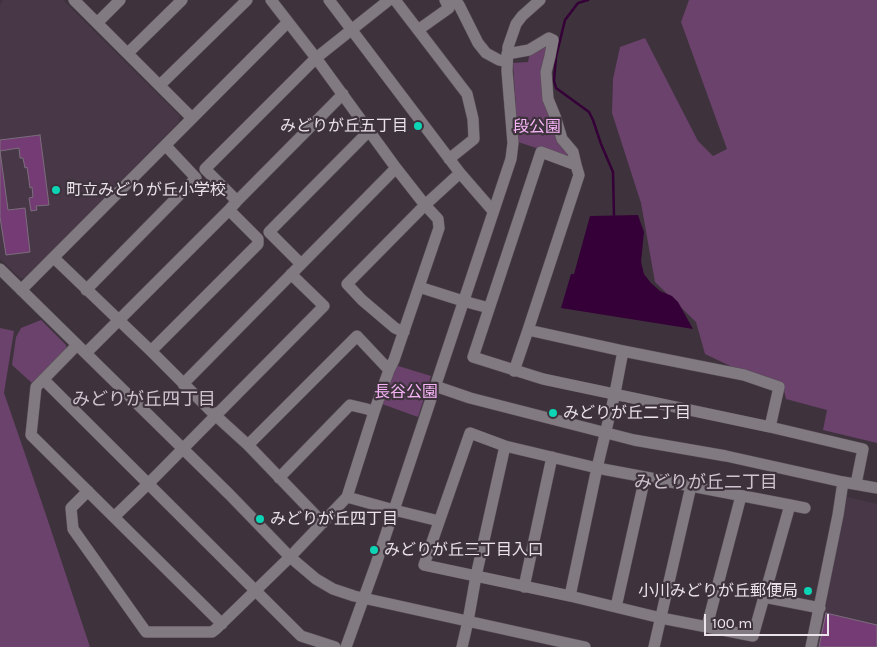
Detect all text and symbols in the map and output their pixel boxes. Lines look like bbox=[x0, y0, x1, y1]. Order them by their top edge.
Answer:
place label: みどりが丘五丁目 bbox=[280, 116, 408, 136]
park label: 段公園 bbox=[513, 117, 561, 137]
marker: みどりが丘五丁目 bbox=[412, 120, 424, 132]
place label: 町立みどりが丘小学校 bbox=[66, 180, 226, 200]
marker: 町立みどりが丘小学校 bbox=[50, 184, 62, 196]
park label: 長谷公園 bbox=[374, 382, 438, 402]
district label: みどりが丘四丁目 bbox=[72, 389, 216, 411]
place label: みどりが丘二丁目 bbox=[563, 403, 691, 423]
marker: みどりが丘二丁目 bbox=[547, 407, 559, 419]
district label: みどりが丘二丁目 bbox=[634, 472, 778, 494]
place label: みどりが丘四丁目 bbox=[270, 509, 398, 529]
marker: みどりが丘四丁目 bbox=[254, 513, 266, 525]
place label: みどりが丘三丁目入口 bbox=[384, 540, 544, 560]
marker: みどりが丘三丁目入口 bbox=[368, 544, 380, 556]
place label: 小川みどりが丘郵便局 bbox=[638, 581, 798, 601]
marker: 小川みどりが丘郵便局 bbox=[802, 585, 814, 597]
scale bar bbox=[707, 604, 832, 636]
text: 100 m bbox=[712, 614, 752, 632]

